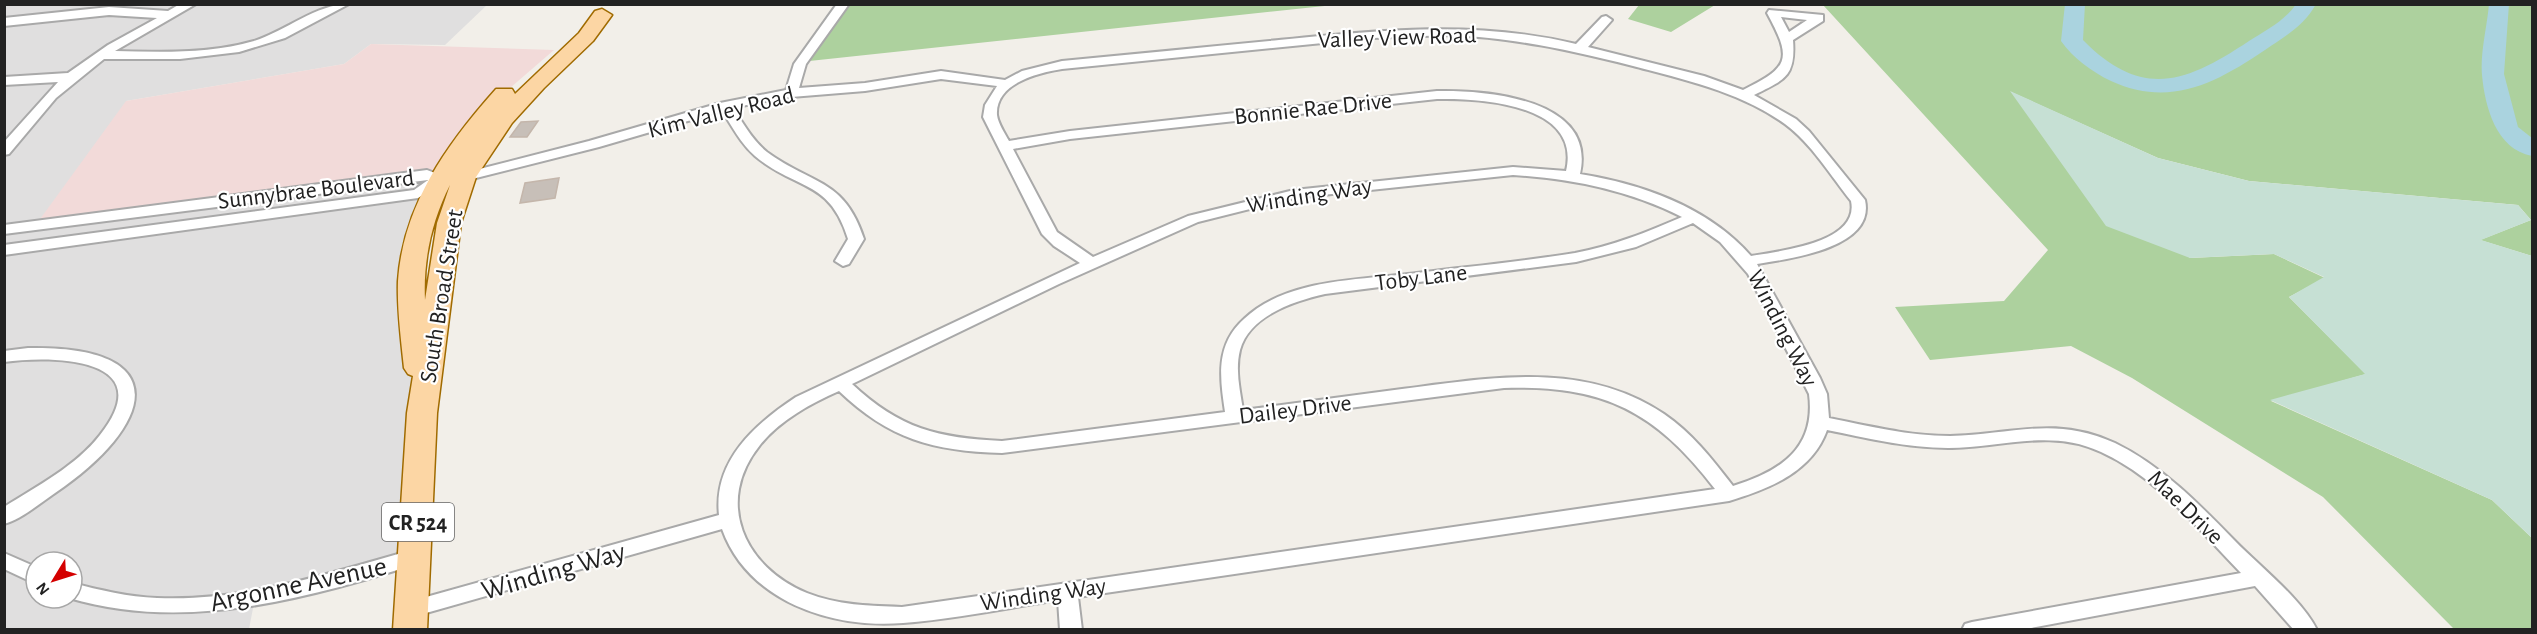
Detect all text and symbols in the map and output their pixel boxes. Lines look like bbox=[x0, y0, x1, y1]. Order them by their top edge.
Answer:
street label: Valley View Road bbox=[1317, 23, 1477, 53]
street label: Kim Valley Road bbox=[645, 83, 797, 143]
street label: Bonnie Rae Drive bbox=[1233, 89, 1393, 129]
street label: Sunnybrae Boulevard bbox=[216, 166, 416, 214]
street label: Winding Way bbox=[1245, 174, 1374, 218]
street label: South Broad Street bbox=[416, 207, 468, 385]
street label: Toby Lane bbox=[1374, 260, 1468, 296]
street label: Winding Way bbox=[1743, 266, 1822, 391]
street label: Dailey Drive bbox=[1237, 391, 1353, 429]
street label: Mae Drive bbox=[2143, 466, 2228, 549]
road number: CR 524 bbox=[382, 503, 454, 541]
street label: Winding Way bbox=[478, 538, 629, 606]
north arrow bbox=[24, 550, 84, 610]
street label: Argonne Avenue bbox=[208, 553, 389, 617]
street label: Winding Way bbox=[979, 574, 1108, 616]
text: N bbox=[33, 579, 53, 598]

